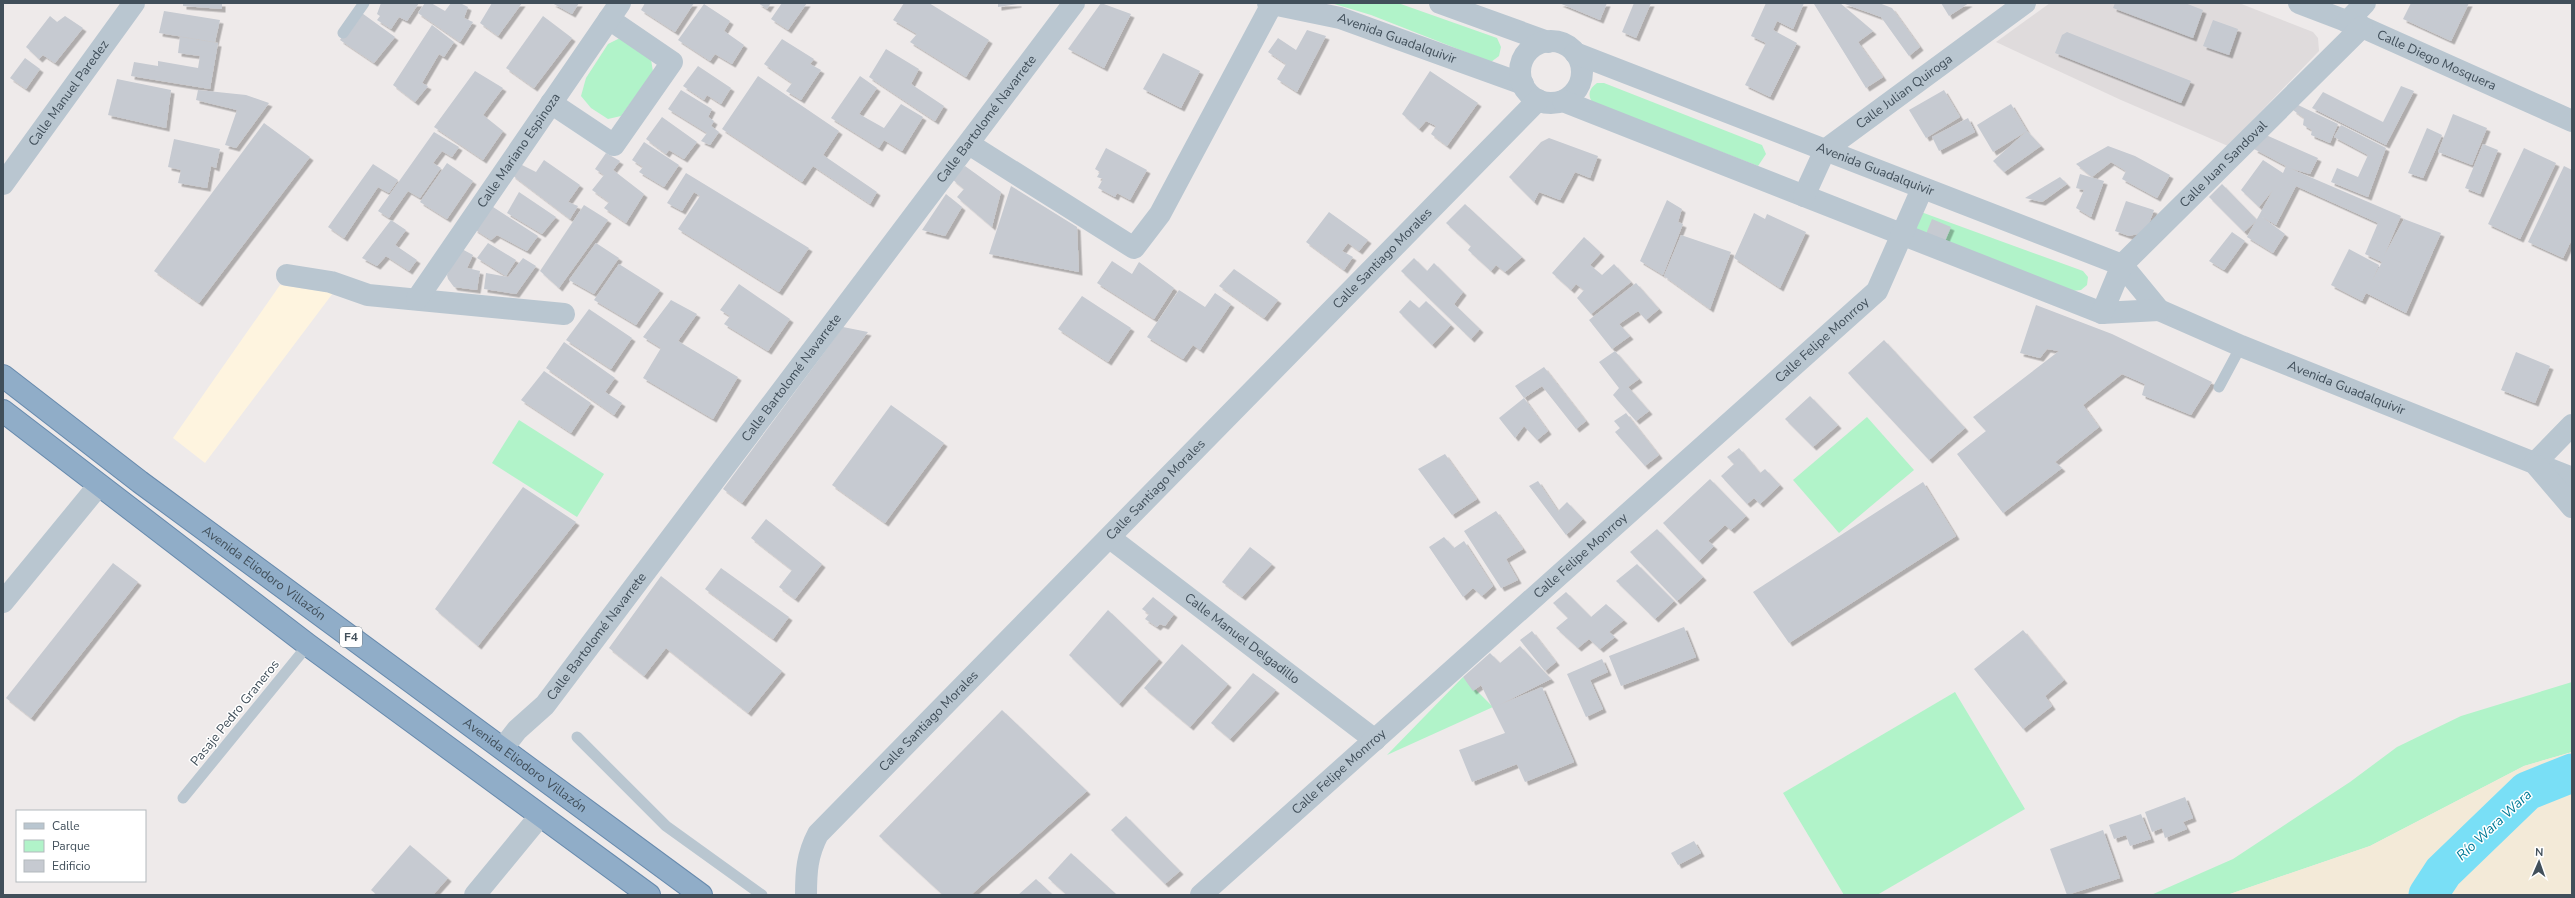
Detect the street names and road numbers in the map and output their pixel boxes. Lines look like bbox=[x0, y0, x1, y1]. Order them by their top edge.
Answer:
street label: Avenida Guadalquivir bbox=[1335, 9, 1459, 68]
street label: Calle Diego Mosquera bbox=[2374, 26, 2499, 95]
street label: Calle Manuel Paredez bbox=[24, 37, 113, 150]
street label: Calle Julian Quiroga bbox=[1852, 50, 1956, 133]
street label: Calle Bartolomé Navarrete bbox=[932, 51, 1041, 187]
street label: Calle Mariano Espinoza bbox=[473, 90, 565, 212]
street label: Calle Juan Sandoval bbox=[2176, 117, 2271, 212]
street label: Avenida Guadalquivir bbox=[1814, 138, 1937, 200]
street label: Calle Santiago Morales bbox=[1329, 204, 1436, 313]
street label: Calle Felipe Monrroy bbox=[1771, 293, 1873, 387]
street label: Calle Bartolomé Navarrete bbox=[737, 310, 846, 445]
street label: Avenida Guadalquivir bbox=[2285, 357, 2408, 420]
street label: Calle Santiago Morales bbox=[1102, 435, 1209, 544]
street label: Calle Felipe Monrroy bbox=[1530, 509, 1632, 603]
street label: Avenida Eliodoro Villazón bbox=[198, 522, 329, 625]
street label: Calle Bartolomé Navarrete bbox=[543, 569, 651, 704]
street label: Calle Manuel Delgadillo bbox=[1181, 589, 1303, 688]
road number: F4 bbox=[340, 627, 362, 647]
street label: Pasaje Pedro Graneros bbox=[186, 656, 284, 770]
street label: Calle Santiago Morales bbox=[875, 667, 982, 776]
street label: Avenida Eliodoro Villazón bbox=[459, 714, 590, 817]
street label: Calle Felipe Monrroy bbox=[1288, 725, 1390, 819]

